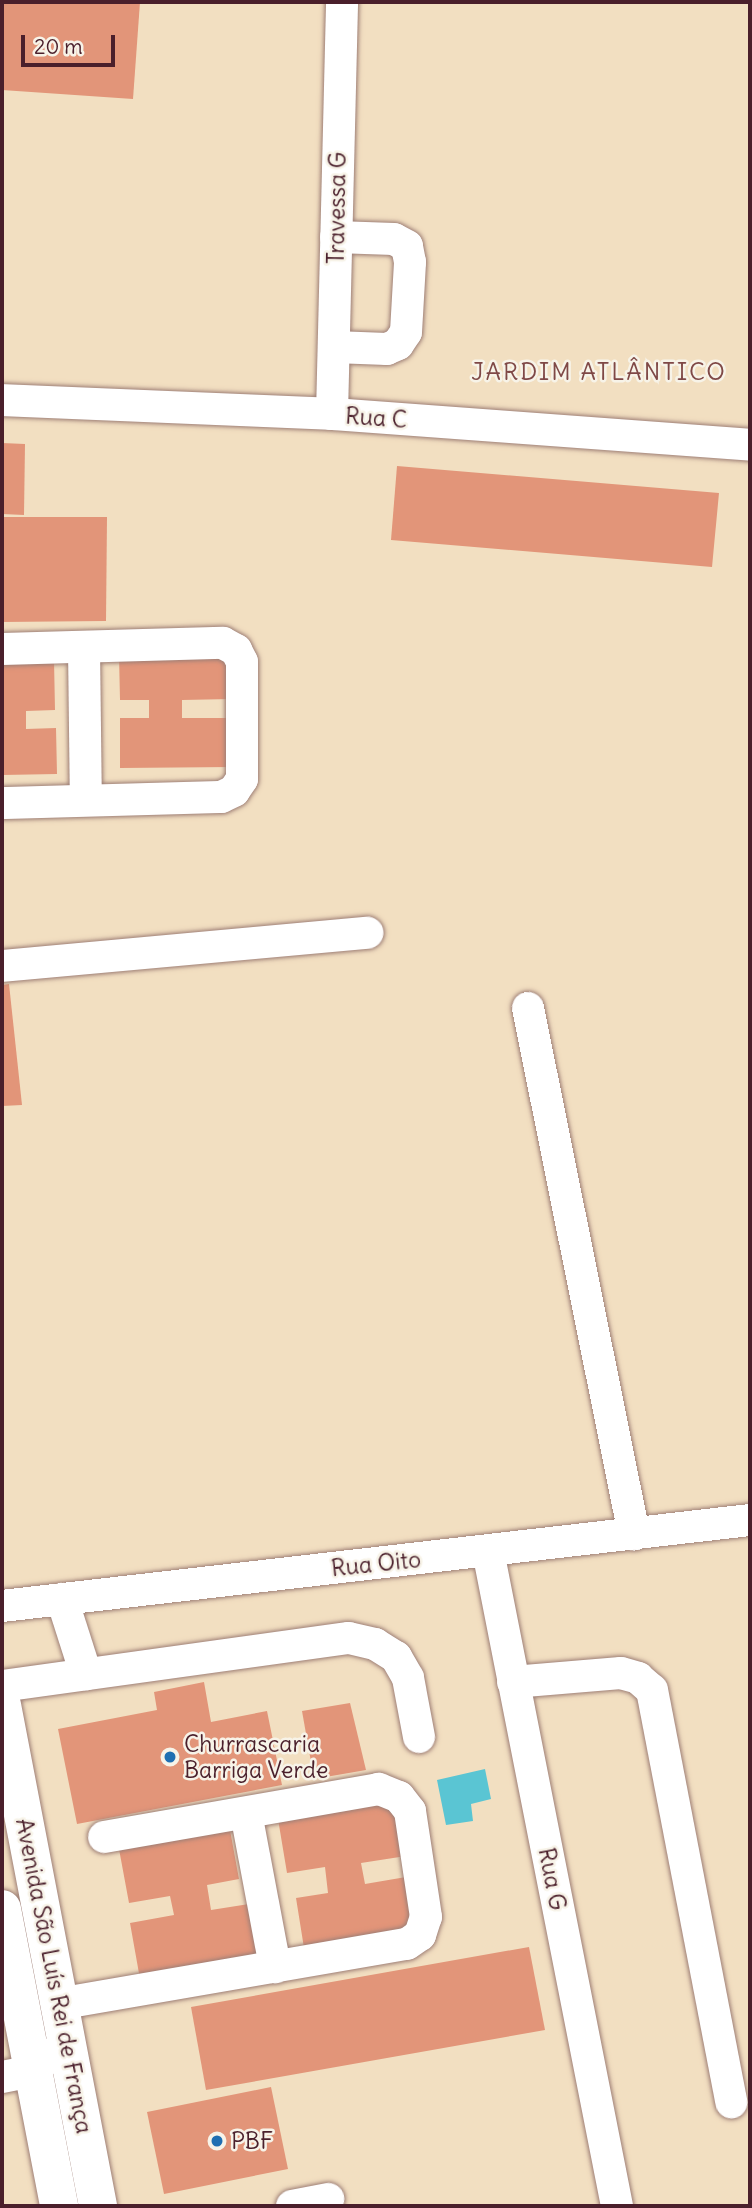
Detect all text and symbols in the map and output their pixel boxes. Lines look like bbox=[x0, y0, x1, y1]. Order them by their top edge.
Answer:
scale bar bbox=[24, 21, 119, 65]
text: 20 m bbox=[34, 33, 83, 60]
street label: Travessa G bbox=[322, 152, 352, 264]
district label: JARDIM ATLÂNTICO bbox=[473, 358, 725, 386]
street label: Rua C bbox=[344, 402, 408, 434]
street label: Rua Oito bbox=[330, 1546, 422, 1582]
place label: Churrascaria Barriga Verde bbox=[184, 1730, 328, 1784]
marker: Churrascaria Barriga Verde bbox=[162, 1749, 178, 1765]
street label: Avenida São Luís Rei de França bbox=[10, 1816, 98, 2136]
street label: Rua G bbox=[532, 1845, 572, 1913]
place label: PBF bbox=[231, 2127, 273, 2155]
marker: PBF bbox=[209, 2133, 225, 2149]

